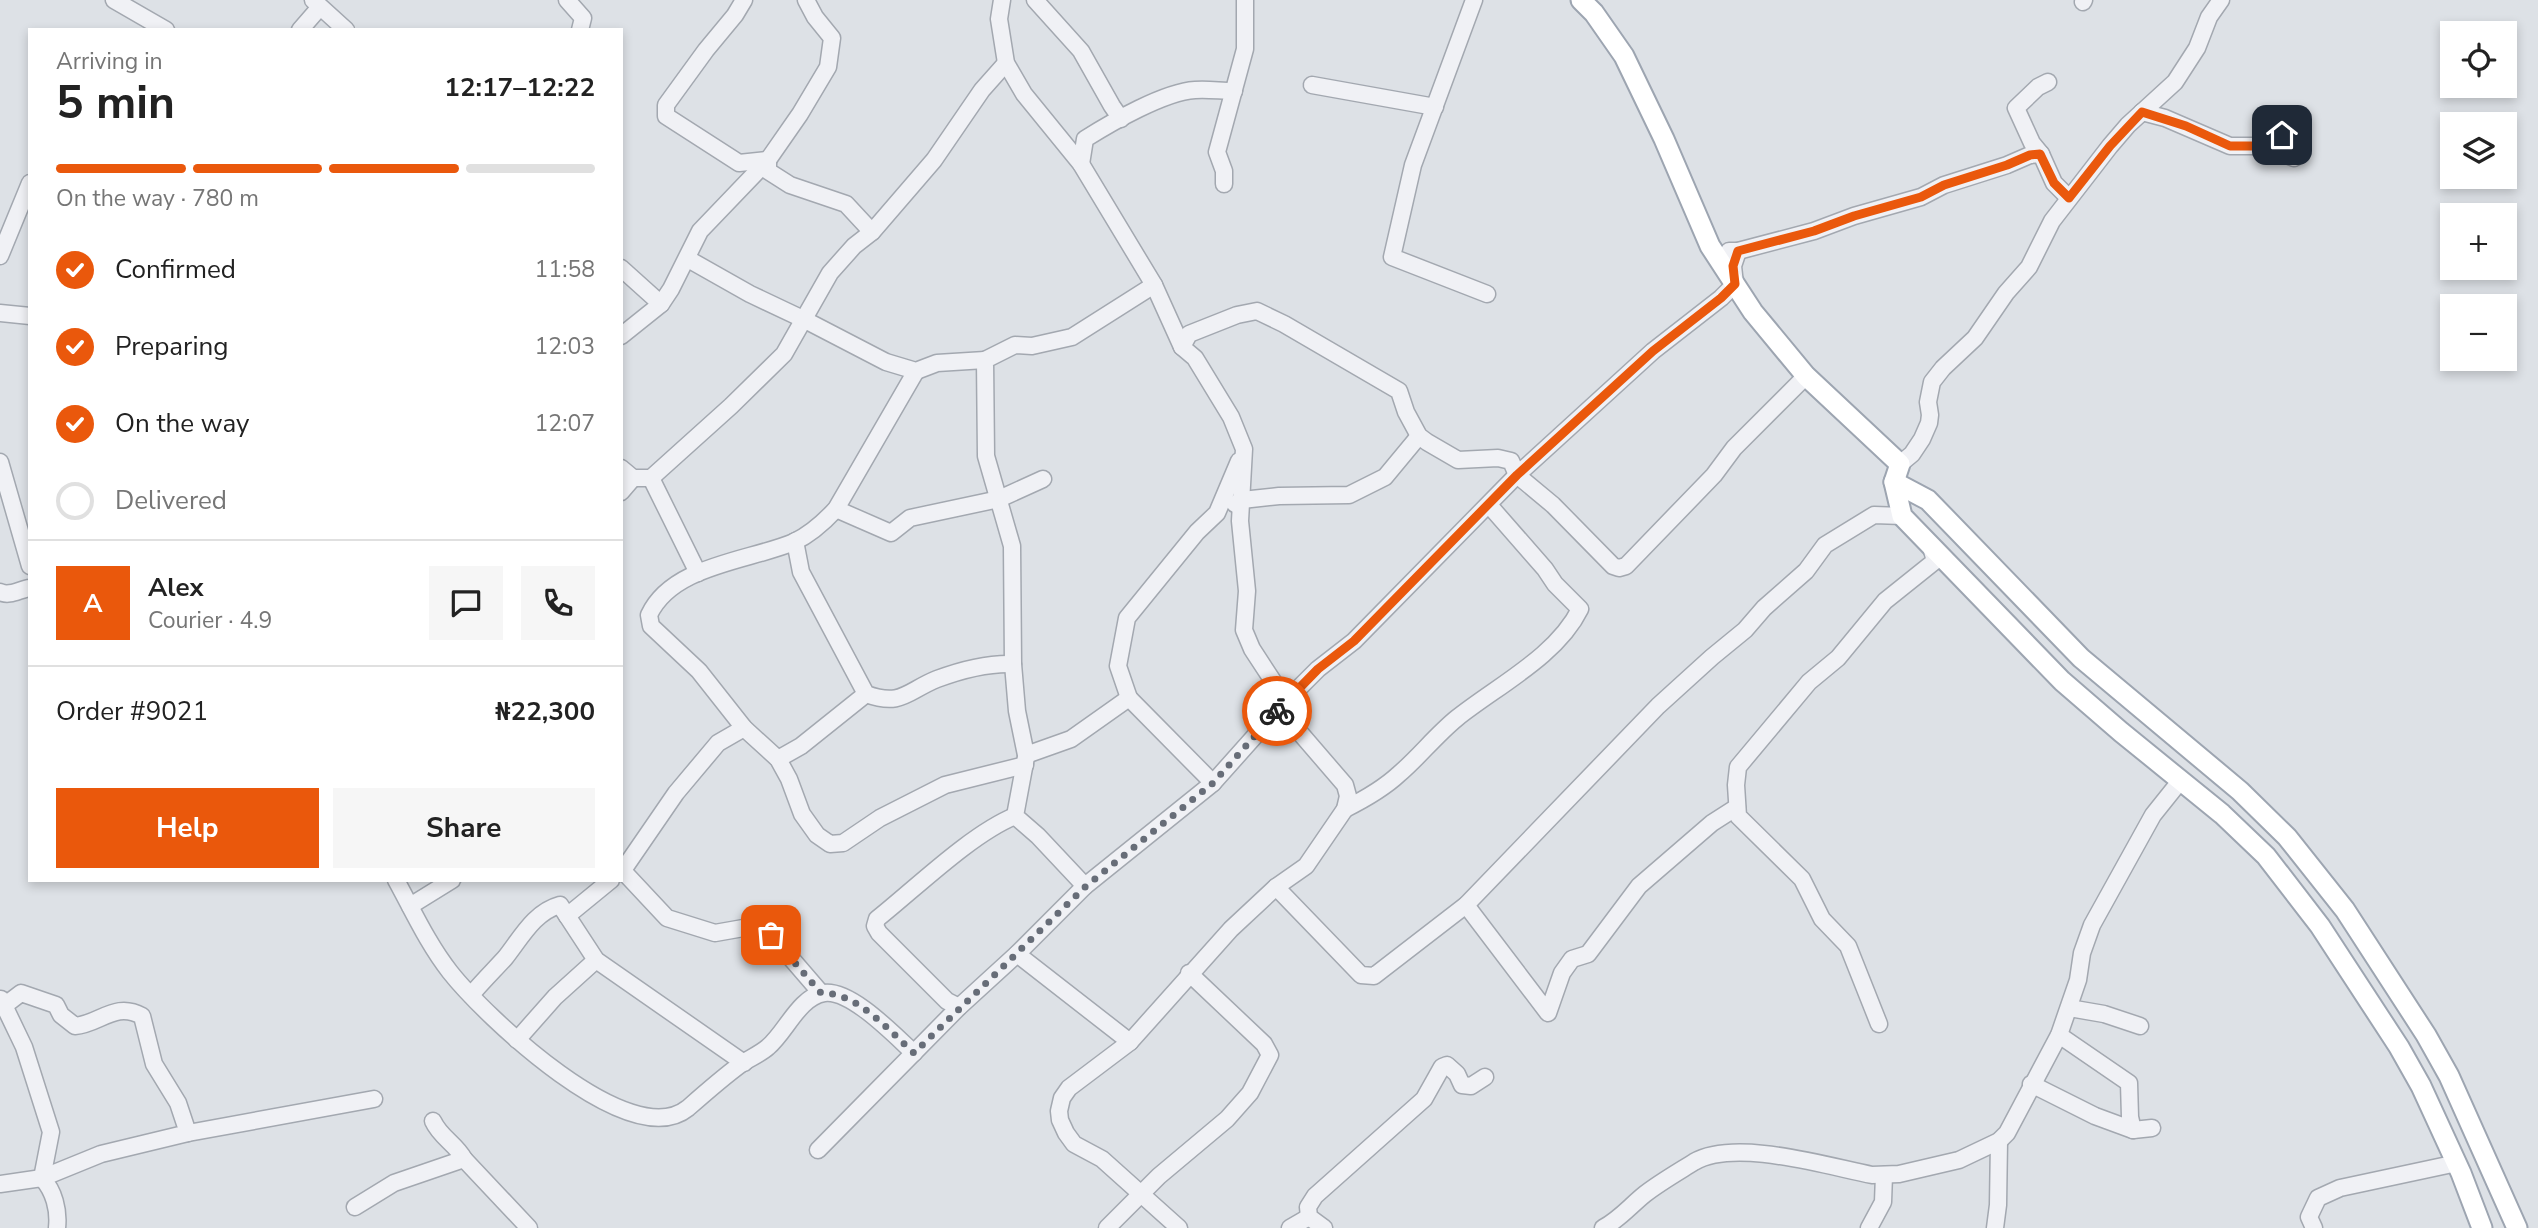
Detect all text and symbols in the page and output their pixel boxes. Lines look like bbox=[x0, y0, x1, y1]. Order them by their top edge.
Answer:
map controls bbox=[2440, 21, 2517, 371]
button: locate bbox=[2440, 21, 2517, 98]
text: Arriving in bbox=[56, 46, 163, 77]
text: 12:17–12:22 bbox=[444, 70, 595, 105]
text: 5 min bbox=[56, 71, 175, 134]
pin bbox=[2252, 105, 2312, 165]
button: layers bbox=[2440, 112, 2517, 189]
icon: home bbox=[2263, 116, 2301, 154]
text: On the way · 780 m bbox=[56, 183, 259, 214]
button: + bbox=[2440, 203, 2517, 280]
icon: check bbox=[56, 251, 94, 289]
text: Confirmed bbox=[115, 252, 236, 287]
text: 11:58 bbox=[535, 254, 595, 285]
button: − bbox=[2440, 294, 2517, 371]
icon: check bbox=[56, 328, 94, 366]
text: Preparing bbox=[115, 329, 228, 364]
text: 12:03 bbox=[535, 331, 595, 362]
icon: check bbox=[56, 405, 94, 443]
text: On the way bbox=[115, 406, 249, 441]
text: 12:07 bbox=[535, 408, 595, 439]
text: Delivered bbox=[115, 483, 227, 518]
button: chat bbox=[429, 566, 503, 640]
button: phone bbox=[521, 566, 595, 640]
text: Alex bbox=[148, 570, 204, 605]
text: A bbox=[83, 586, 103, 621]
text: Courier · 4.9 bbox=[148, 605, 272, 636]
courier bbox=[1242, 676, 1312, 746]
icon: bike bbox=[1258, 692, 1296, 730]
text: Order #9021 bbox=[56, 694, 208, 729]
text: ₦22,300 bbox=[495, 694, 595, 729]
button: Help bbox=[56, 788, 319, 868]
button: Share bbox=[333, 788, 595, 868]
pin bbox=[741, 905, 801, 965]
icon: bag bbox=[752, 916, 790, 954]

